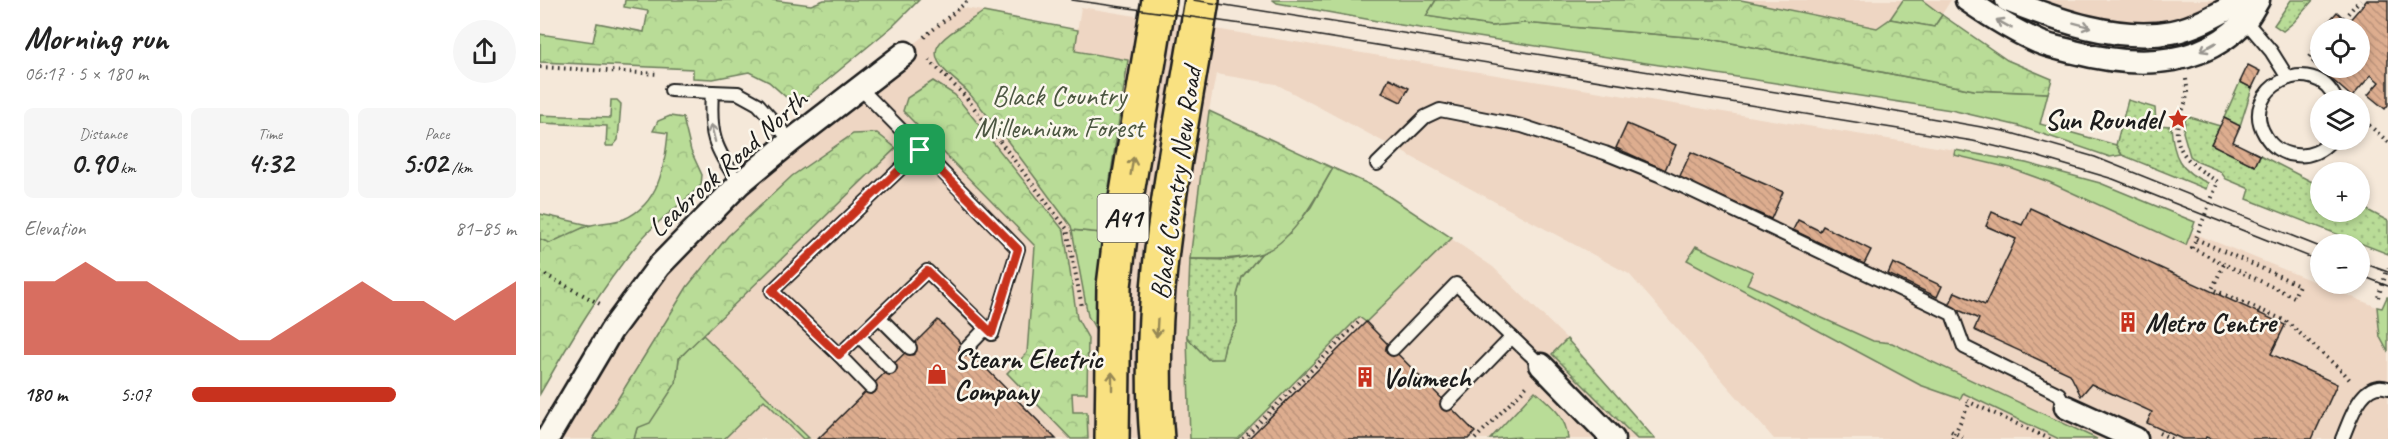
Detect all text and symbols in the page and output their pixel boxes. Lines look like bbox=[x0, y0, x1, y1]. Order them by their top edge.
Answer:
text: Morning run bbox=[24, 17, 168, 59]
one-way arrow bbox=[1996, 18, 2013, 30]
map controls bbox=[2310, 18, 2370, 294]
button: locate bbox=[2310, 18, 2370, 78]
button: share bbox=[453, 20, 516, 83]
one-way arrow bbox=[2072, 20, 2091, 31]
one-way arrow bbox=[2200, 42, 2217, 54]
text: 06:17 · 5 × 180 m bbox=[24, 61, 148, 86]
street label: Black Country New Road bbox=[1142, 61, 1210, 302]
park label: Black Country Millennium Forest bbox=[975, 78, 1146, 145]
street label: Leabrook Road North bbox=[640, 81, 816, 244]
button: layers bbox=[2310, 90, 2370, 150]
place label: Sun Roundel bbox=[2045, 102, 2167, 137]
place icon: Sun Roundel bbox=[2166, 107, 2190, 131]
text: Distance bbox=[79, 124, 127, 144]
text: Time bbox=[258, 124, 282, 144]
text: Pace bbox=[425, 124, 449, 144]
one-way arrow bbox=[706, 124, 718, 143]
pin bbox=[894, 124, 945, 175]
icon: arrive bbox=[903, 133, 936, 166]
text: 0.90 bbox=[70, 144, 116, 182]
text: 4:32 bbox=[247, 144, 293, 182]
text: 5:02 bbox=[402, 144, 448, 182]
one-way arrow bbox=[1126, 156, 1137, 176]
text: km bbox=[116, 158, 136, 178]
text: /km bbox=[448, 158, 472, 178]
button: + bbox=[2310, 162, 2370, 222]
road number: A41 bbox=[1098, 194, 1148, 242]
text: Elevation bbox=[24, 216, 86, 241]
text: 81–85 m bbox=[455, 216, 516, 241]
button: − bbox=[2310, 234, 2370, 294]
place label: Metro Centre bbox=[2145, 305, 2278, 340]
building icon: Metro Centre bbox=[2116, 310, 2140, 334]
one-way arrow bbox=[1152, 318, 1163, 338]
place label: Stearn Electric Company bbox=[954, 341, 1105, 408]
place label: Volumech bbox=[1382, 360, 1473, 395]
shop icon: Stearn Electric Company bbox=[925, 362, 949, 386]
building icon: Volumech bbox=[1353, 365, 1377, 389]
one-way arrow bbox=[1106, 371, 1118, 391]
text: 180 m bbox=[24, 382, 67, 407]
text: 5:07 bbox=[120, 382, 151, 407]

